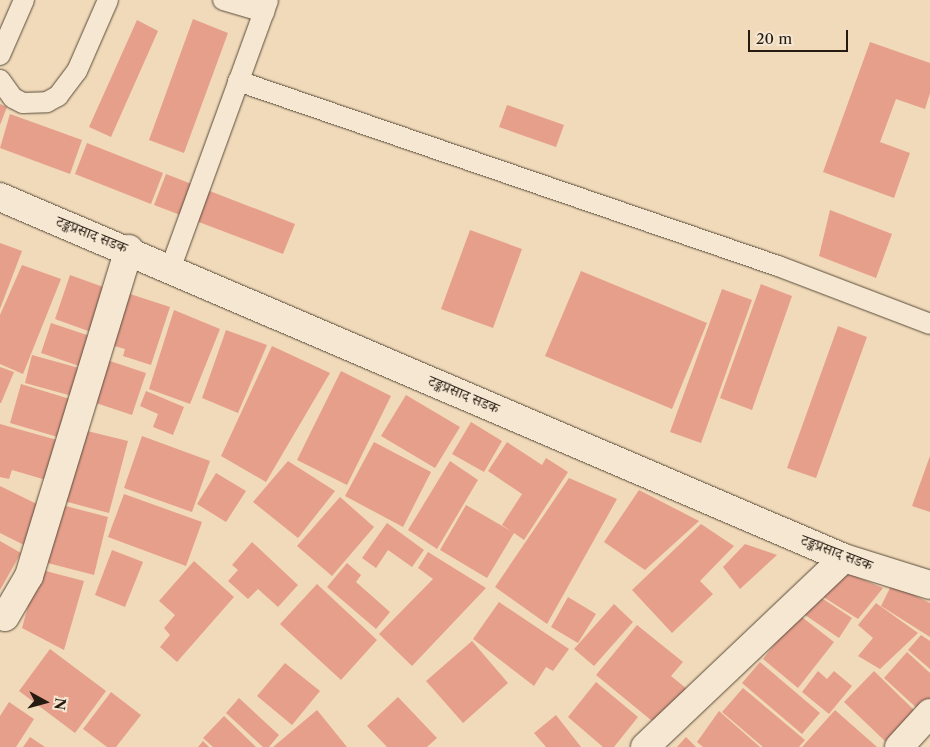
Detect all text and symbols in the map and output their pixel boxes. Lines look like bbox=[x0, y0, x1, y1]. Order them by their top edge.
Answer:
scale bar bbox=[750, 20, 850, 52]
text: 20 m bbox=[756, 29, 792, 48]
street label: टङ्कप्रसाद सडक bbox=[54, 212, 130, 256]
street label: टङ्कप्रसाद सडक bbox=[426, 371, 502, 417]
street label: टङ्कप्रसाद सडक bbox=[799, 530, 875, 574]
north arrow bbox=[20, 677, 70, 727]
text: N bbox=[50, 697, 70, 711]

